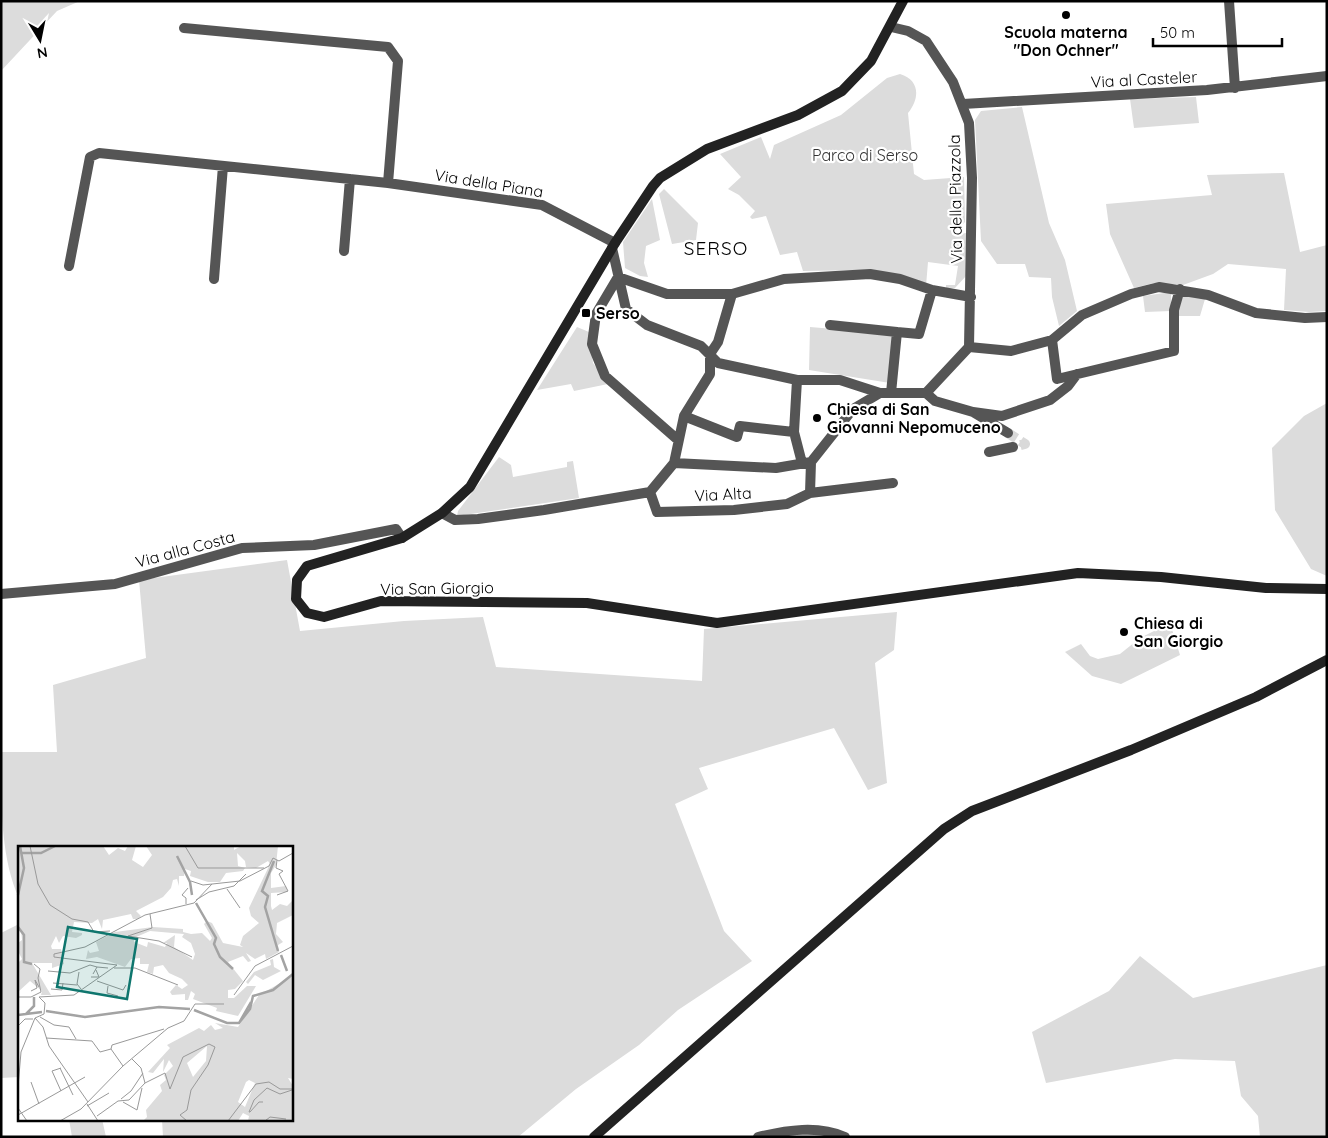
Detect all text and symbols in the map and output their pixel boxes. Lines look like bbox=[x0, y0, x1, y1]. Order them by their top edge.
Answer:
marker: Scuola materna "Don Ochner" bbox=[1060, 9, 1072, 21]
north arrow bbox=[15, 15, 65, 65]
scale bar bbox=[1153, 15, 1282, 47]
place label: Scuola materna "Don Ochner" bbox=[1004, 22, 1128, 60]
text: 50 m bbox=[1160, 23, 1195, 42]
text: N bbox=[36, 43, 49, 63]
street label: Via al Casteler bbox=[1090, 66, 1198, 92]
street label: Via della Piazzola bbox=[944, 134, 966, 264]
park label: Parco di Serso bbox=[812, 145, 918, 165]
street label: Via della Piana bbox=[433, 165, 545, 201]
district label: SERSO bbox=[684, 236, 748, 260]
place label: Serso bbox=[596, 303, 640, 323]
marker: Serso bbox=[580, 307, 592, 319]
place label: Chiesa di San Giovanni Nepomuceno bbox=[827, 399, 1001, 437]
marker: Chiesa di San Giovanni Nepomuceno bbox=[811, 412, 823, 424]
street label: Via Alta bbox=[694, 483, 752, 505]
street label: Via alla Costa bbox=[133, 526, 237, 572]
street label: Via San Giorgio bbox=[380, 577, 494, 599]
place label: Chiesa di San Giorgio bbox=[1134, 613, 1223, 651]
marker: Chiesa di San Giorgio bbox=[1118, 626, 1130, 638]
inset map bbox=[18, 846, 292, 1120]

